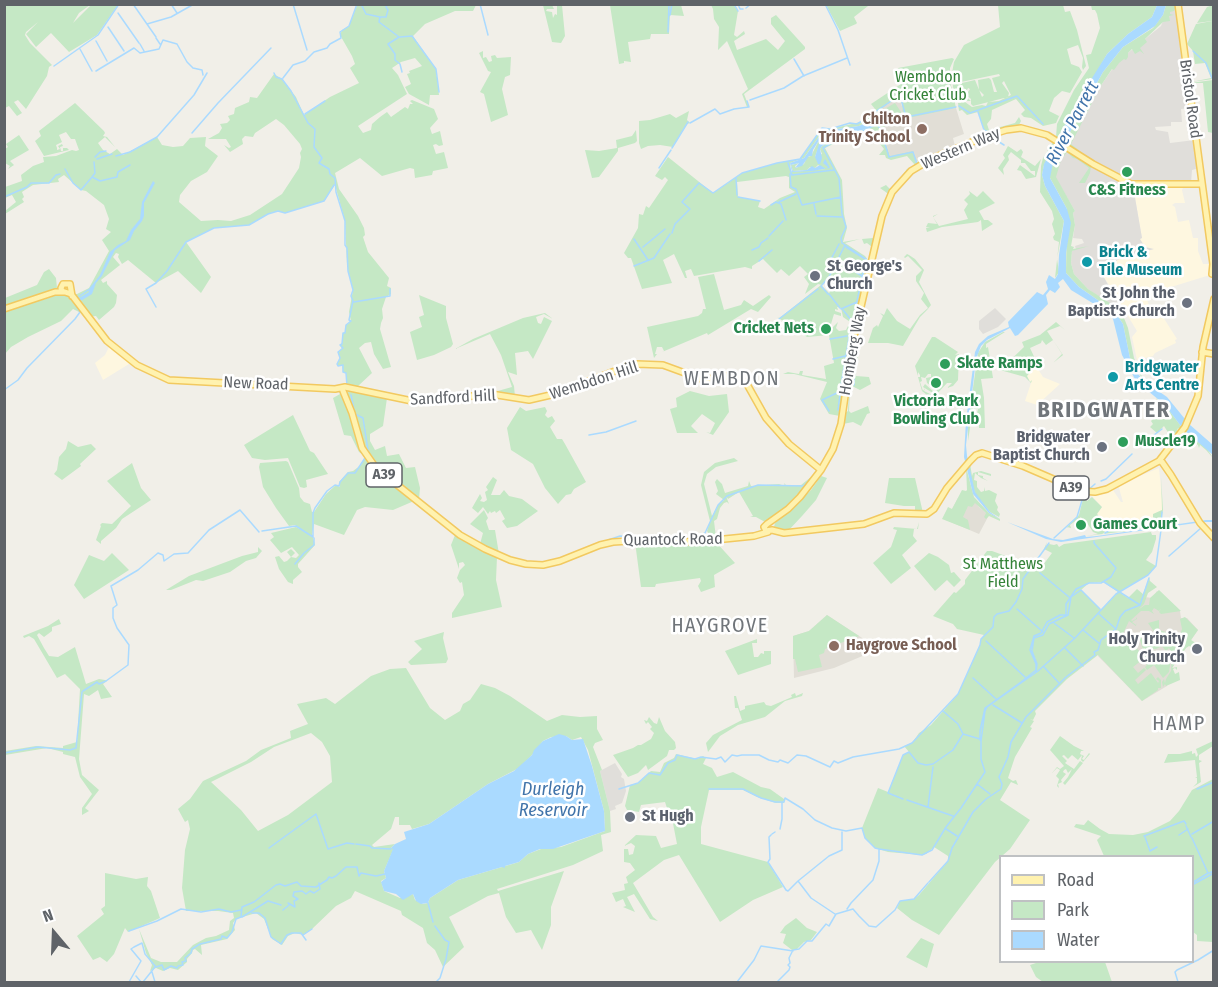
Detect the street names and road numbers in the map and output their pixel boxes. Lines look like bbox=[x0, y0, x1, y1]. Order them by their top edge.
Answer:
street label: Bristol Road bbox=[1175, 58, 1205, 140]
street label: Western Way bbox=[919, 124, 1003, 174]
street label: Homberg Way bbox=[836, 305, 870, 397]
street label: Wembdon Hill bbox=[547, 358, 641, 404]
street label: New Road bbox=[223, 373, 289, 395]
street label: Sandford Hill bbox=[410, 386, 496, 410]
road number: A39 bbox=[366, 463, 402, 487]
road number: A39 bbox=[1053, 476, 1089, 500]
street label: Quantock Road bbox=[623, 530, 723, 550]

